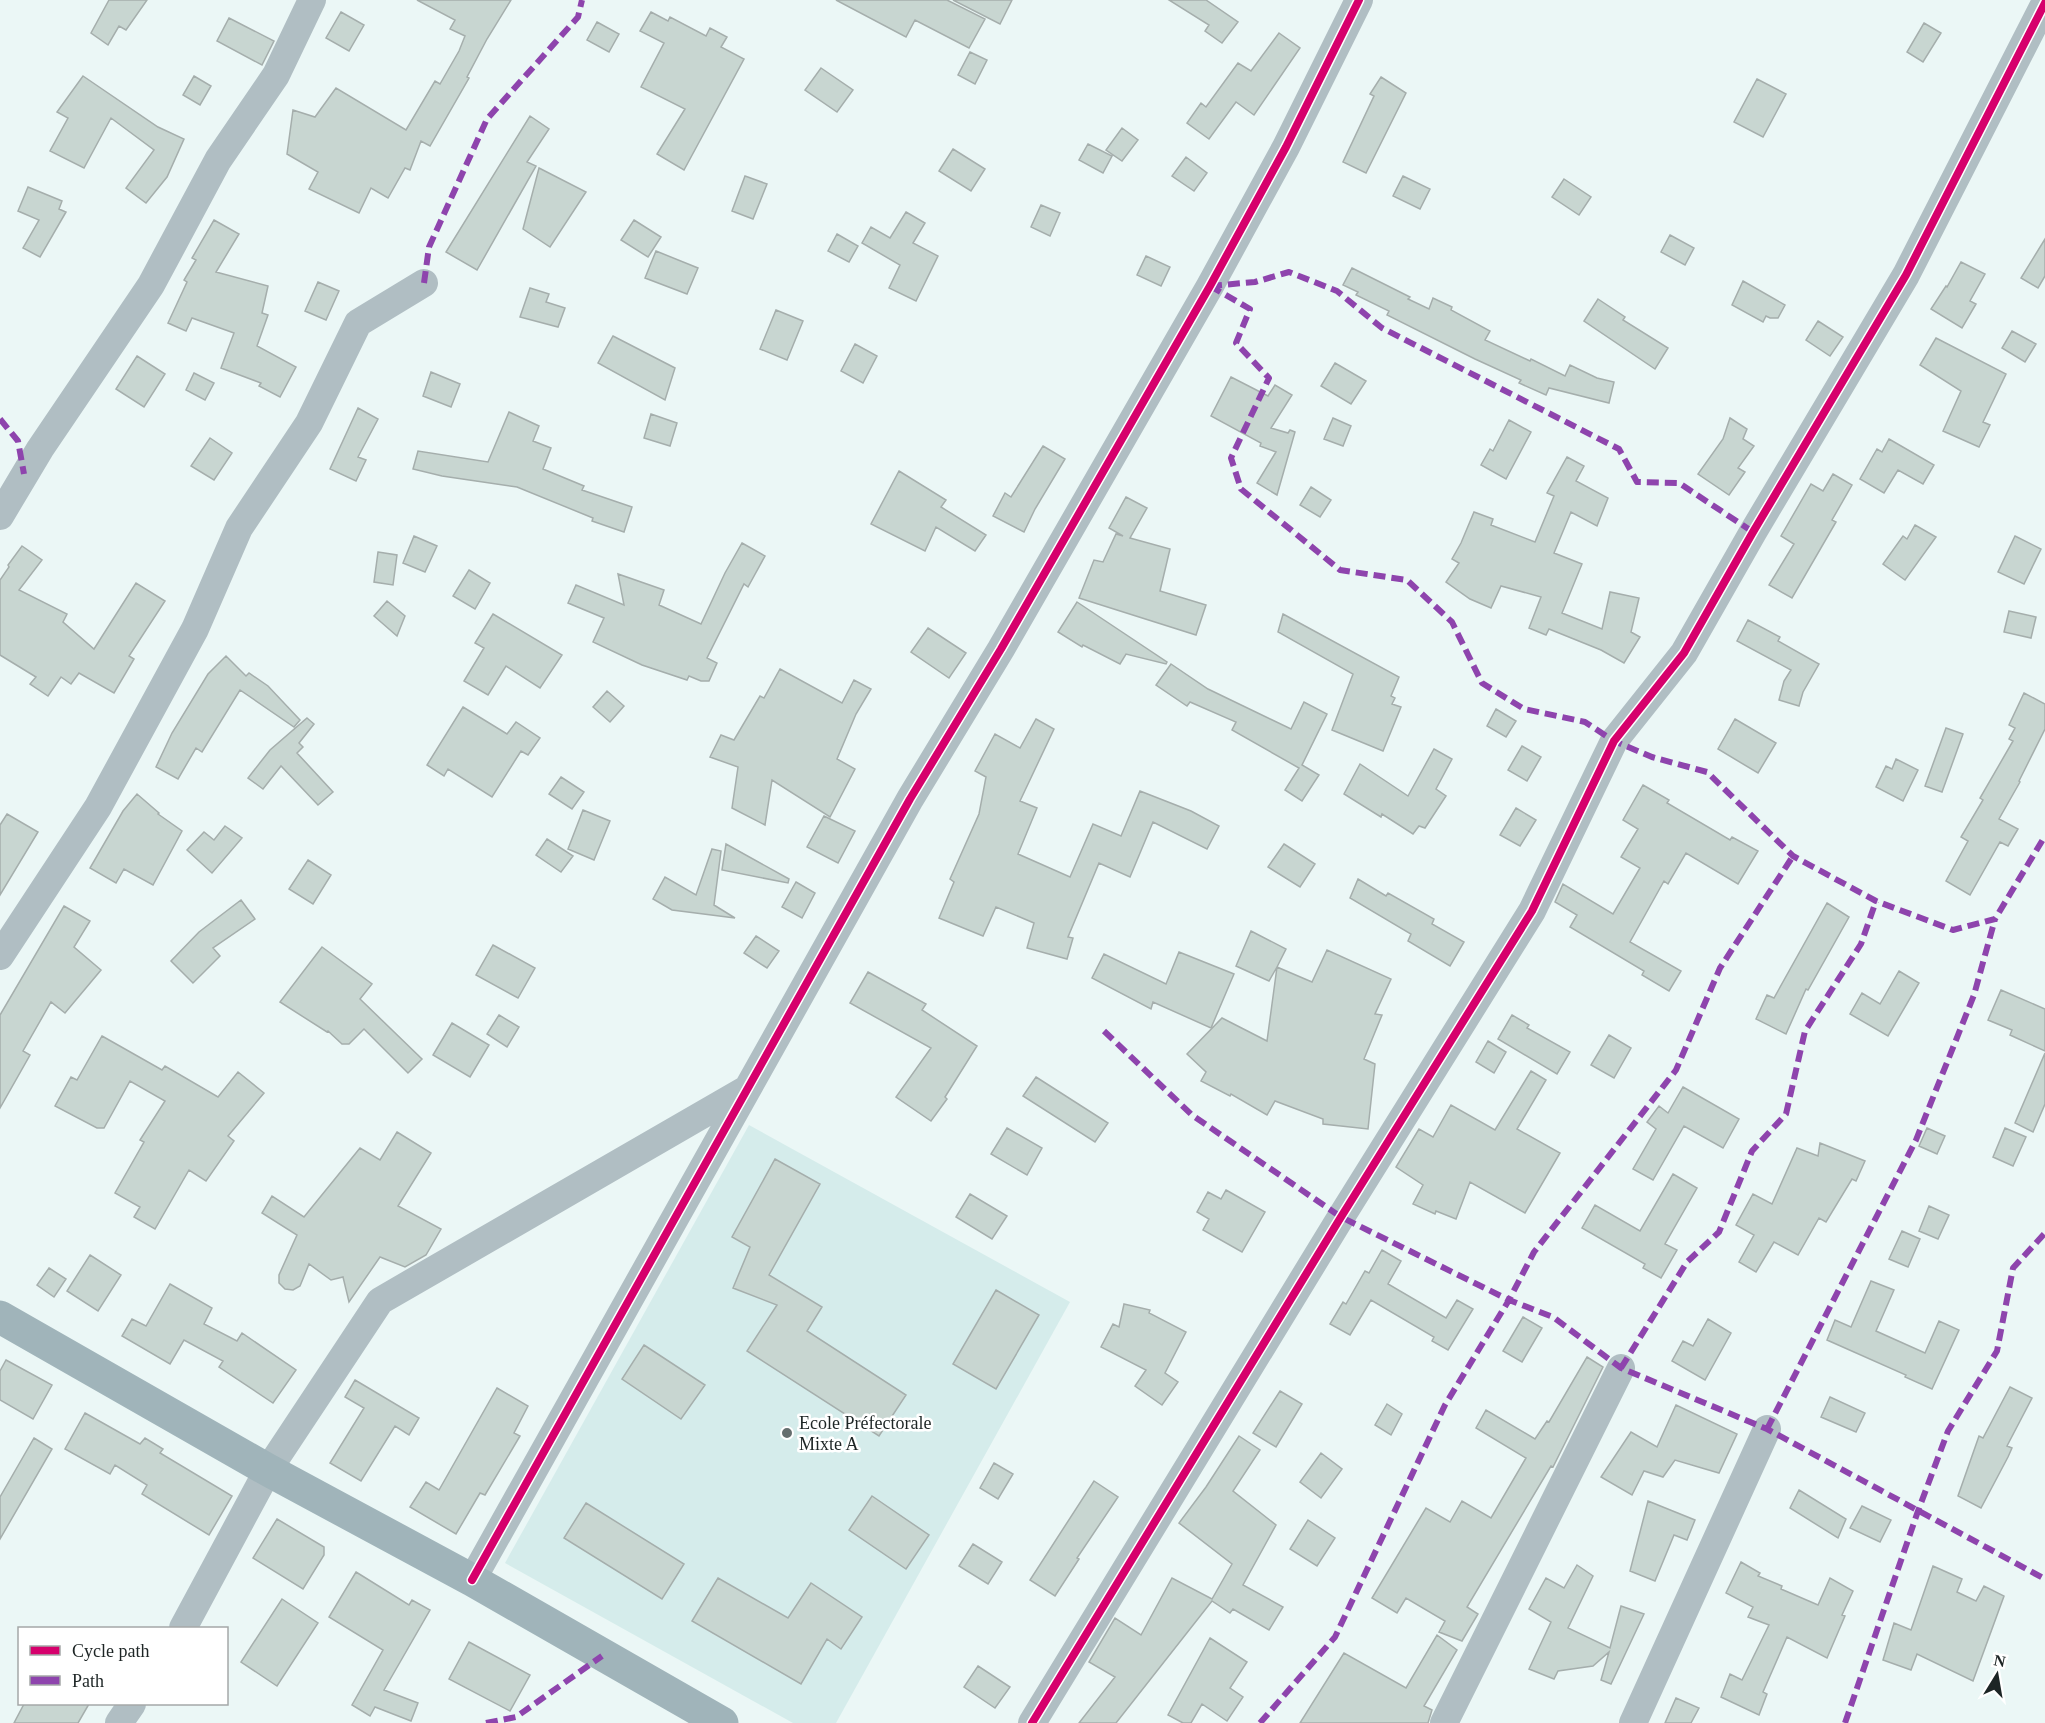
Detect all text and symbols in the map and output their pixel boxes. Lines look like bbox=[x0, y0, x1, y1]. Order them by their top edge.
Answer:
place label: Ecole Préfectorale Mixte A bbox=[799, 1413, 931, 1454]
marker: Ecole Préfectorale Mixte A bbox=[780, 1426, 794, 1440]
legend bbox=[18, 1627, 228, 1705]
text: Cycle path bbox=[72, 1641, 149, 1661]
north arrow bbox=[1967, 1645, 2027, 1705]
text: N bbox=[1992, 1651, 2007, 1670]
text: Path bbox=[72, 1671, 104, 1691]

